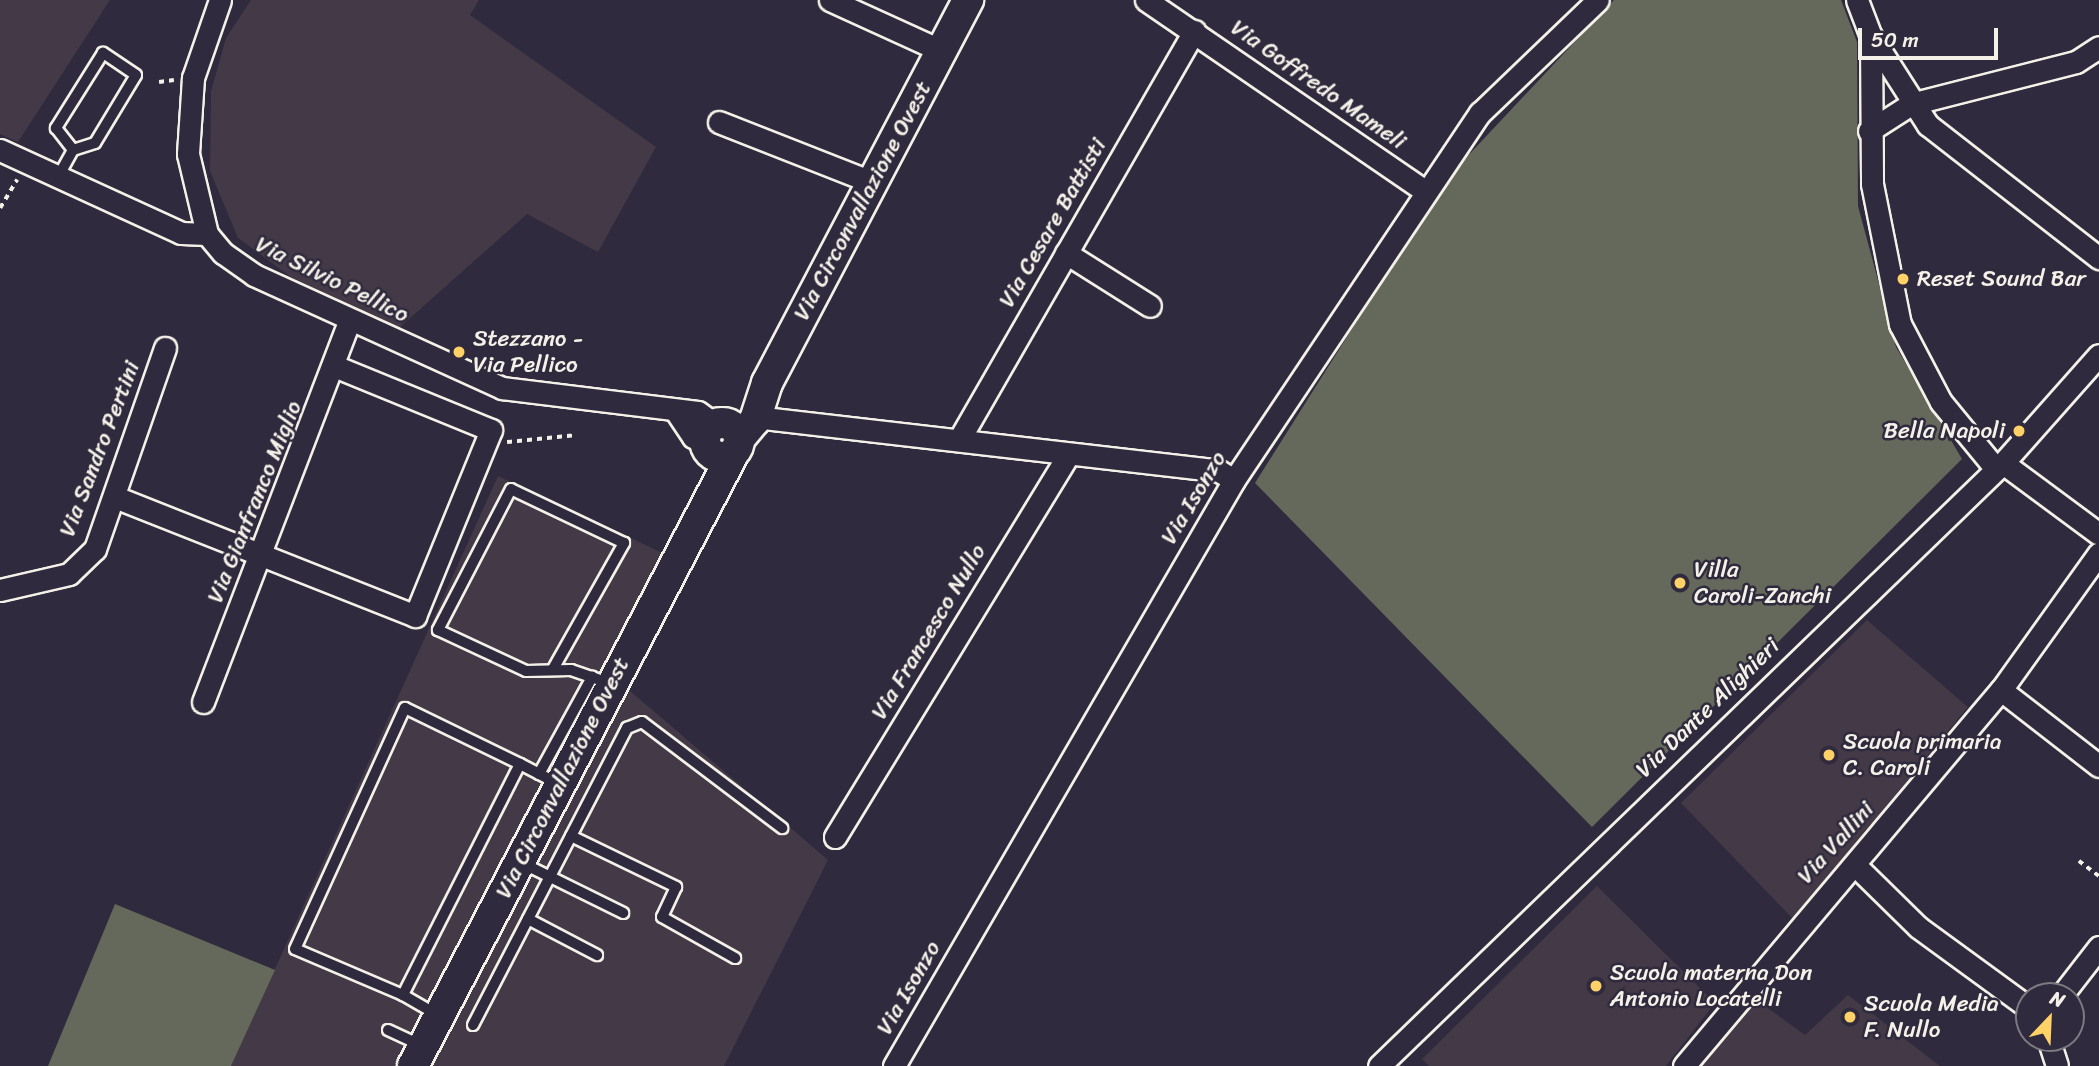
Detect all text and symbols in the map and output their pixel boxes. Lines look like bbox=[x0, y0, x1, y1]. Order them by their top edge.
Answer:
street label: Via Goffredo Mameli bbox=[1225, 14, 1411, 156]
scale bar bbox=[1861, 14, 2001, 58]
text: 50 m bbox=[1871, 21, 1919, 59]
street label: Via Circonvallazione Ovest bbox=[788, 77, 938, 325]
street label: Via Cesare Battisti bbox=[993, 134, 1113, 312]
street label: Via Silvio Pellico bbox=[251, 231, 413, 329]
place label: Reset Sound Bar bbox=[1917, 265, 2086, 293]
marker: Reset Sound Bar bbox=[1895, 271, 1911, 287]
place label: Stezzano - Via Pellico bbox=[473, 325, 583, 379]
marker: Stezzano - Via Pellico bbox=[451, 344, 467, 360]
street label: Via Sandro Pertini bbox=[54, 357, 146, 541]
street label: Via Gianfranco Miglio bbox=[202, 397, 308, 607]
place label: Bella Napoli bbox=[1884, 417, 2005, 445]
marker: Bella Napoli bbox=[2011, 423, 2027, 439]
street label: Via Isonzo bbox=[1155, 446, 1233, 550]
street label: Via Francesco Nullo bbox=[866, 540, 992, 724]
place label: Villa Caroli-Zanchi bbox=[1694, 556, 1831, 610]
marker: Villa Caroli-Zanchi bbox=[1672, 575, 1688, 591]
street label: Via Dante Alighieri bbox=[1631, 633, 1785, 783]
street label: Via Circonvallazione Ovest bbox=[490, 653, 636, 903]
place label: Scuola primaria C. Caroli bbox=[1843, 728, 2001, 782]
marker: Scuola primaria C. Caroli bbox=[1821, 747, 1837, 763]
street label: Via Vallini bbox=[1792, 797, 1880, 889]
street label: Via Isonzo bbox=[871, 936, 947, 1040]
place label: Scuola materna Don Antonio Locatelli bbox=[1610, 959, 1812, 1013]
marker: Scuola materna Don Antonio Locatelli bbox=[1588, 978, 1604, 994]
text: N bbox=[2045, 981, 2070, 1017]
north arrow bbox=[2015, 982, 2085, 1052]
place label: Scuola Media F. Nullo bbox=[1864, 990, 1999, 1044]
marker: Scuola Media F. Nullo bbox=[1842, 1009, 1858, 1025]

